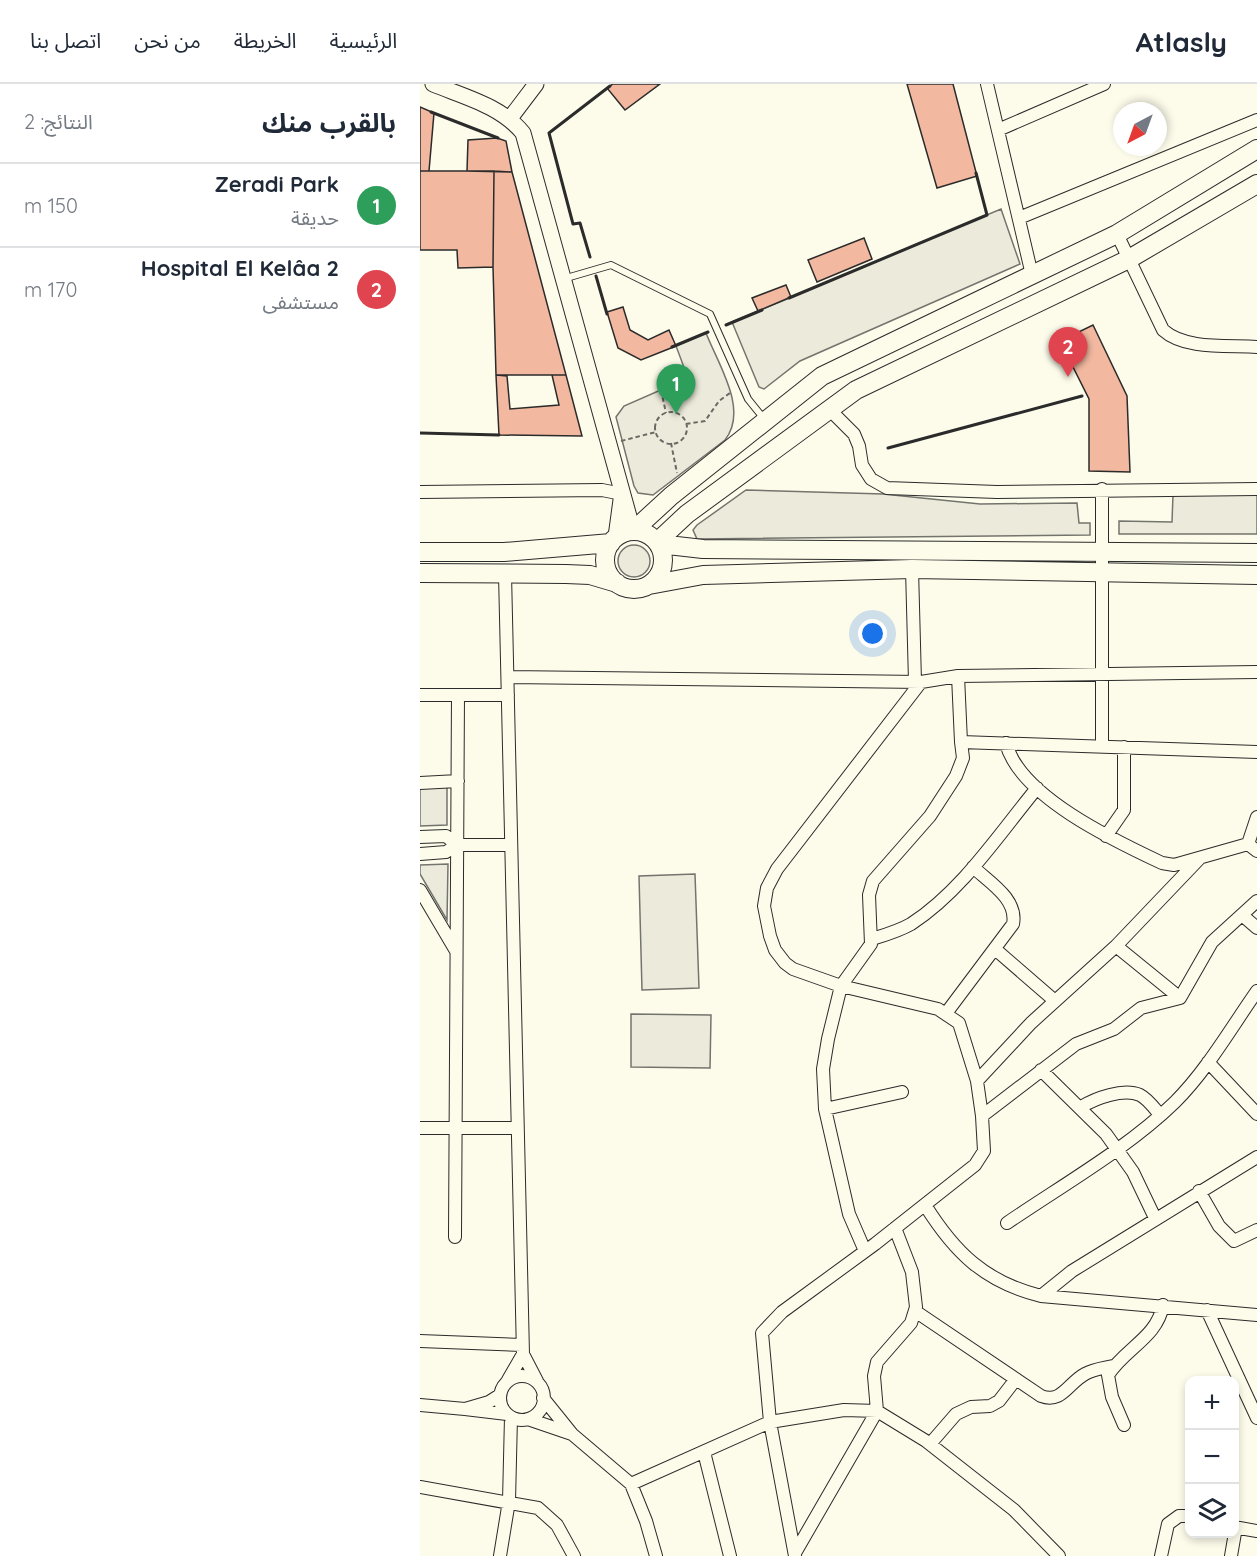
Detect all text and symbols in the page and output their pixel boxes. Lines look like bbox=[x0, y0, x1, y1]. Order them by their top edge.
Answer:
text: Atlasly bbox=[1136, 24, 1227, 59]
text: اتصل بنا bbox=[30, 27, 101, 53]
text: من نحن bbox=[134, 27, 201, 53]
text: الخريطة bbox=[234, 27, 297, 53]
text: الرئيسية bbox=[330, 27, 397, 53]
north arrow bbox=[1113, 102, 1167, 156]
text: بالقرب منك bbox=[262, 106, 396, 139]
text: النتائج: 2 bbox=[24, 109, 93, 134]
text: Zeradi Park bbox=[215, 170, 339, 198]
text: 150 m bbox=[24, 193, 78, 218]
text: 1 bbox=[373, 193, 380, 218]
text: حديقة bbox=[291, 205, 339, 230]
text: Hospital El Kelâa 2 bbox=[141, 254, 339, 282]
text: 170 m bbox=[24, 277, 77, 302]
text: 2 bbox=[371, 277, 382, 302]
text: مستشفى bbox=[262, 289, 339, 314]
pin: 2 bbox=[1048, 328, 1088, 377]
pin: 1 bbox=[656, 364, 696, 414]
your location bbox=[858, 619, 887, 648]
map controls bbox=[1185, 1376, 1239, 1538]
button: + bbox=[1185, 1376, 1239, 1430]
button: − bbox=[1185, 1430, 1239, 1484]
button: layers bbox=[1185, 1484, 1239, 1538]

